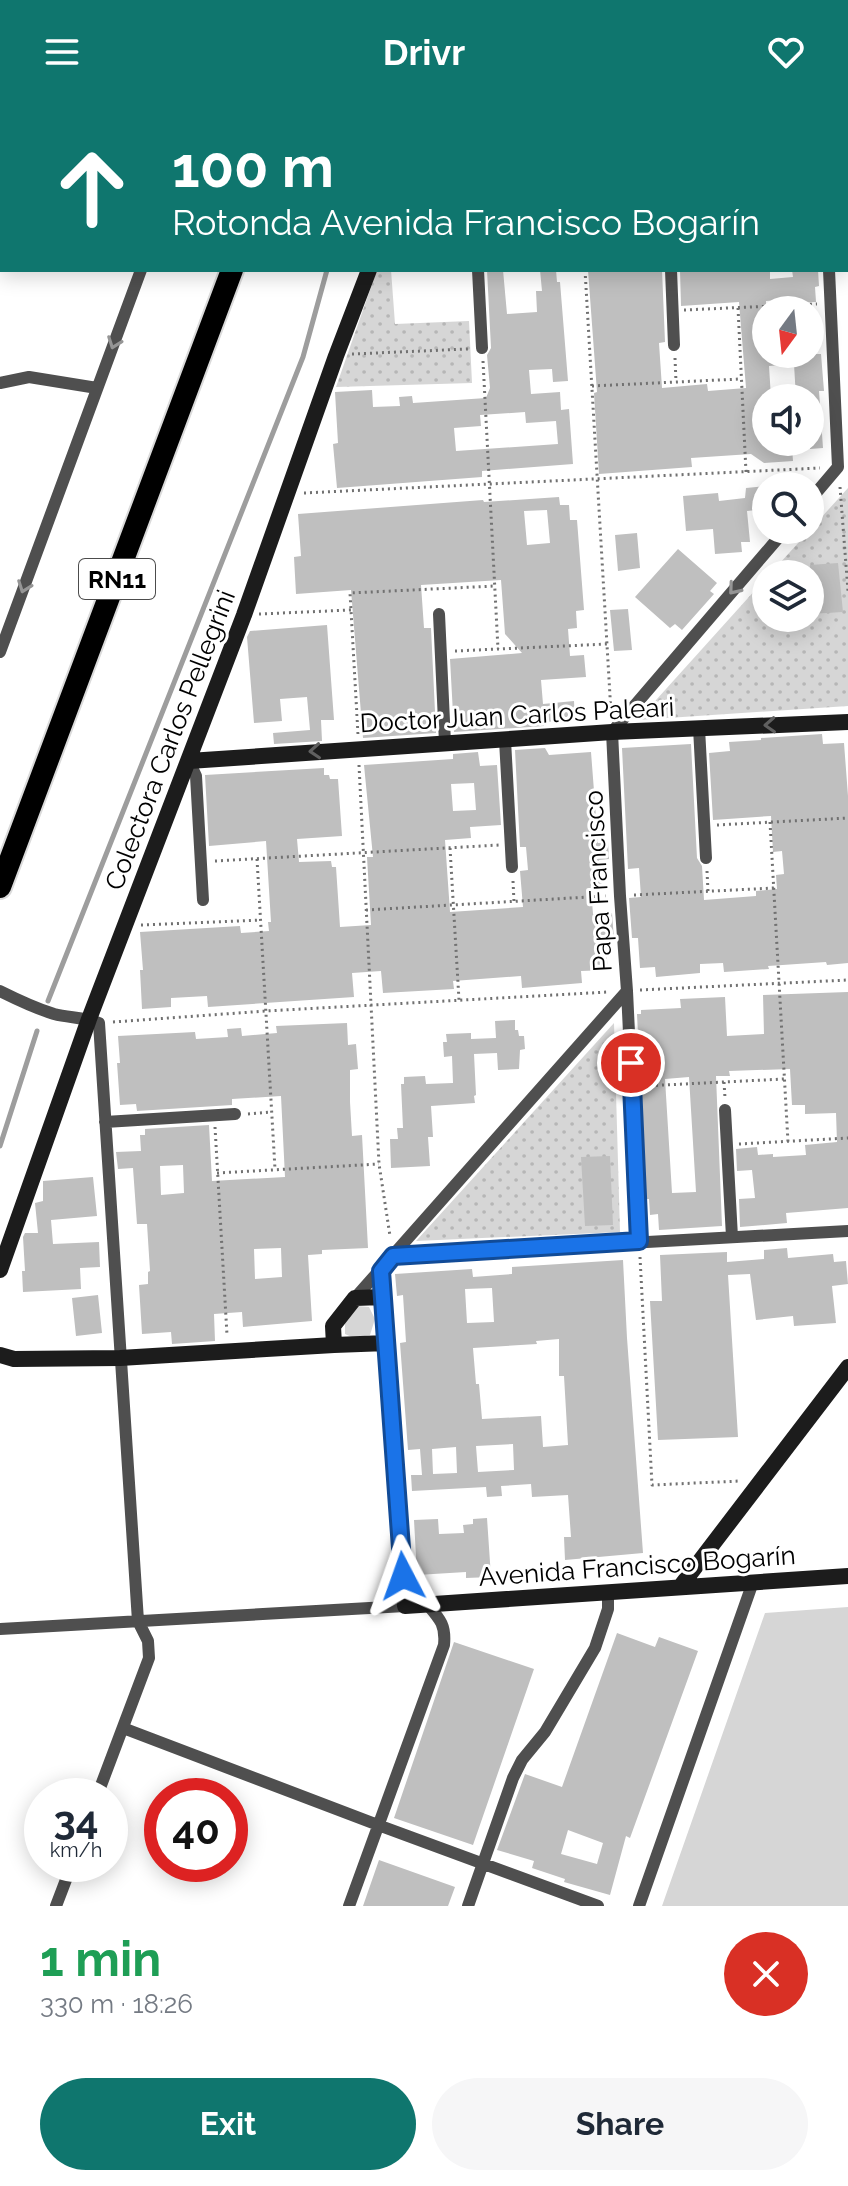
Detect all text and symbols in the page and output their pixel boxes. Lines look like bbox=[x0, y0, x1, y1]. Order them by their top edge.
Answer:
icon: menu bbox=[40, 30, 84, 74]
icon: heart bbox=[764, 30, 808, 74]
text: Drivr bbox=[383, 31, 465, 73]
text: 100 m bbox=[172, 134, 334, 200]
icon: ahead bbox=[40, 136, 144, 240]
text: Rotonda Avenida Francisco Bogarín bbox=[172, 201, 760, 243]
north arrow bbox=[752, 296, 824, 368]
map controls bbox=[752, 296, 824, 632]
one-way arrow bbox=[107, 335, 123, 349]
button: sound bbox=[752, 384, 824, 456]
button: search bbox=[752, 472, 824, 544]
road number: RN11 bbox=[79, 559, 155, 599]
button: layers bbox=[752, 560, 824, 632]
one-way arrow bbox=[17, 579, 34, 593]
one-way arrow bbox=[729, 580, 744, 595]
street label: Colectora Carlos Pellegrini bbox=[99, 586, 241, 894]
street label: Doctor Juan Carlos Paleari bbox=[359, 692, 675, 738]
one-way arrow bbox=[763, 716, 776, 733]
one-way arrow bbox=[308, 742, 321, 759]
street label: Papa Francisco bbox=[578, 789, 618, 973]
pin bbox=[597, 1029, 665, 1097]
icon: arrive bbox=[609, 1041, 653, 1085]
position arrow bbox=[361, 1534, 445, 1618]
street label: Avenida Francisco Bogarín bbox=[478, 1540, 796, 1592]
speed limit sign: 40 bbox=[144, 1778, 248, 1882]
text: 34 bbox=[53, 1796, 99, 1843]
text: km/h bbox=[50, 1838, 102, 1862]
text: 1 min bbox=[40, 1931, 161, 1987]
button: close bbox=[724, 1932, 808, 2016]
text: 330 m · 18:26 bbox=[40, 1989, 193, 2019]
button: Exit bbox=[40, 2078, 416, 2170]
button: Share bbox=[432, 2078, 808, 2170]

